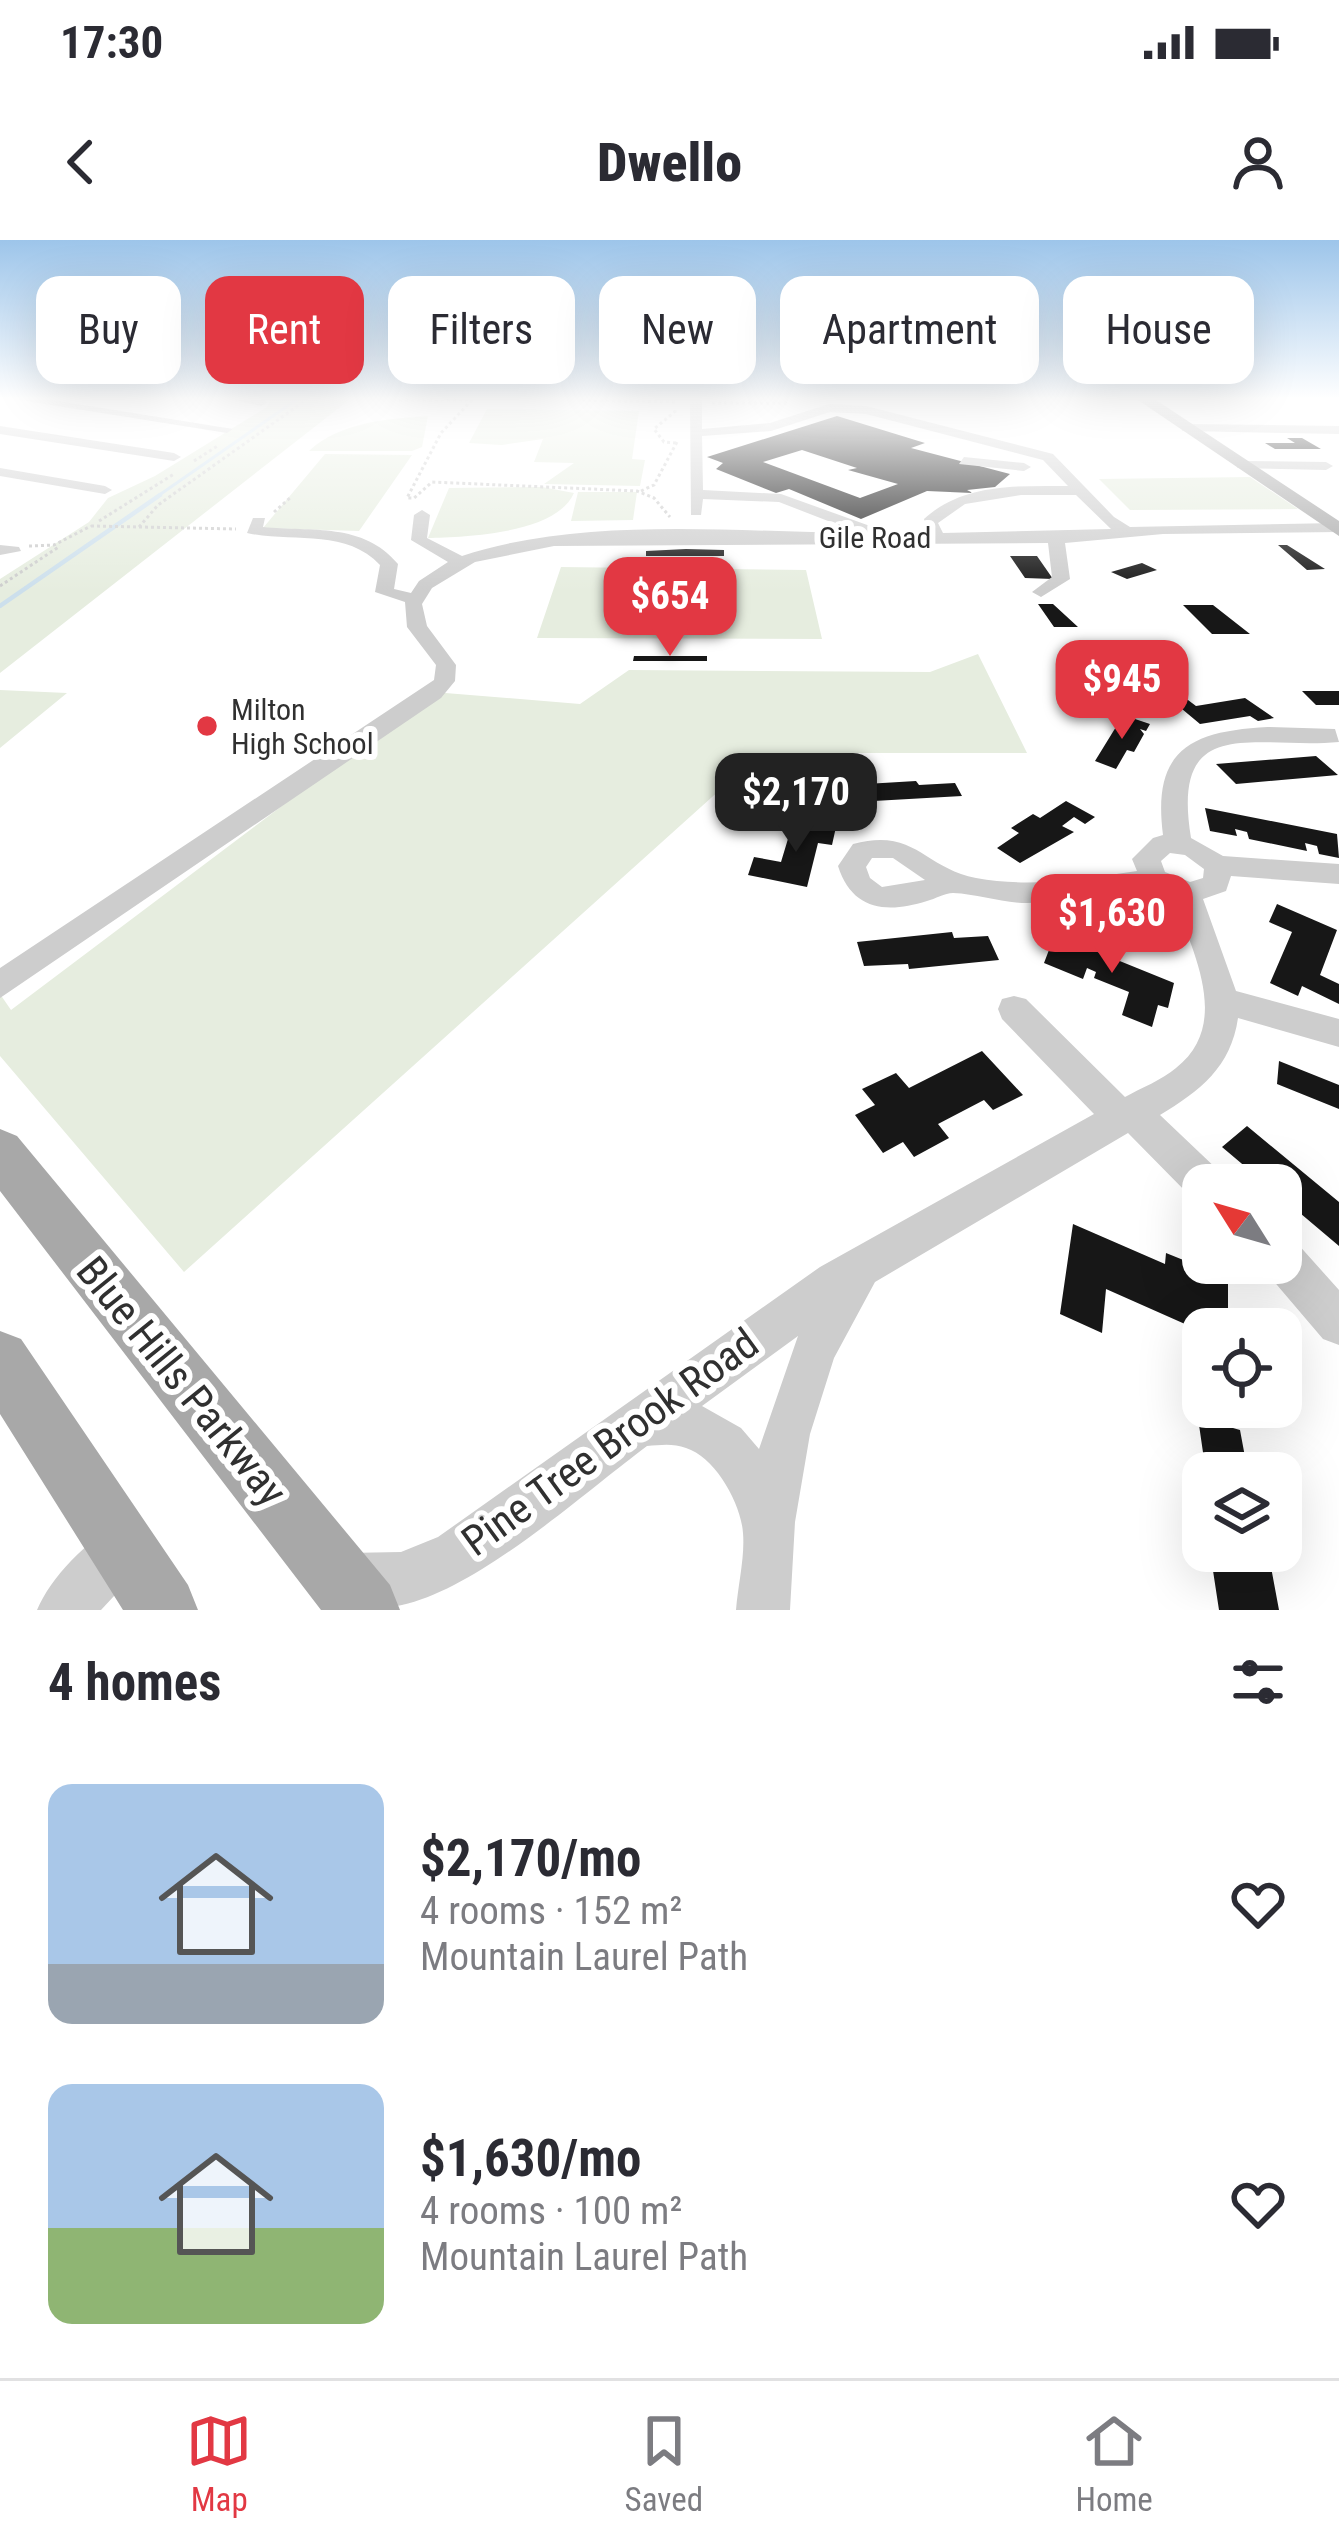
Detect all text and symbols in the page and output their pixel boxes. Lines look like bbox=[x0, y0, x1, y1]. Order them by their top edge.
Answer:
text: 17:30 bbox=[60, 16, 163, 69]
icon: back bbox=[48, 129, 114, 195]
icon: person bbox=[1225, 129, 1291, 195]
text: Dwello bbox=[597, 131, 742, 194]
chip: Buy bbox=[36, 276, 181, 384]
chip: Rent bbox=[205, 276, 364, 384]
chip: Filters bbox=[388, 276, 575, 384]
chip: New bbox=[599, 276, 756, 384]
chip: Apartment bbox=[780, 276, 1039, 384]
chip: House bbox=[1063, 276, 1254, 384]
street label: Gile Road bbox=[819, 520, 931, 555]
pin: $654 bbox=[599, 557, 741, 659]
text: $654 bbox=[631, 573, 709, 619]
pin: $945 bbox=[1051, 640, 1193, 742]
text: $945 bbox=[1083, 656, 1161, 702]
place label: Milton High School bbox=[231, 692, 374, 761]
marker: Milton High School bbox=[194, 713, 220, 739]
pin: $2,170 bbox=[698, 753, 894, 855]
text: $2,170 bbox=[742, 769, 850, 815]
pin: $1,630 bbox=[1014, 874, 1210, 976]
text: $1,630 bbox=[1058, 890, 1166, 936]
north arrow bbox=[1182, 1164, 1302, 1284]
map controls bbox=[1182, 1164, 1302, 1572]
street label: Blue Hills Parkway bbox=[67, 1247, 297, 1515]
button: locate bbox=[1182, 1308, 1302, 1428]
street label: Pine Tree Brook Road bbox=[452, 1318, 768, 1566]
button: layers bbox=[1182, 1452, 1302, 1572]
icon: filters bbox=[1225, 1649, 1291, 1715]
text: 4 homes bbox=[48, 1653, 221, 1712]
text: $2,170/mo bbox=[420, 1829, 641, 1888]
icon: home bbox=[144, 1832, 288, 1976]
icon: heart bbox=[1225, 1871, 1291, 1937]
text: 4 rooms · 152 m² bbox=[420, 1888, 682, 1934]
text: Mountain Laurel Path bbox=[420, 1934, 748, 1980]
text: $1,630/mo bbox=[420, 2129, 641, 2188]
icon: home bbox=[144, 2132, 288, 2276]
icon: heart bbox=[1225, 2171, 1291, 2237]
text: 4 rooms · 100 m² bbox=[420, 2188, 682, 2234]
text: Mountain Laurel Path bbox=[420, 2234, 748, 2280]
tab: Map bbox=[186, 2408, 252, 2519]
tab: Saved bbox=[625, 2408, 703, 2519]
tab: Home bbox=[1075, 2408, 1153, 2519]

